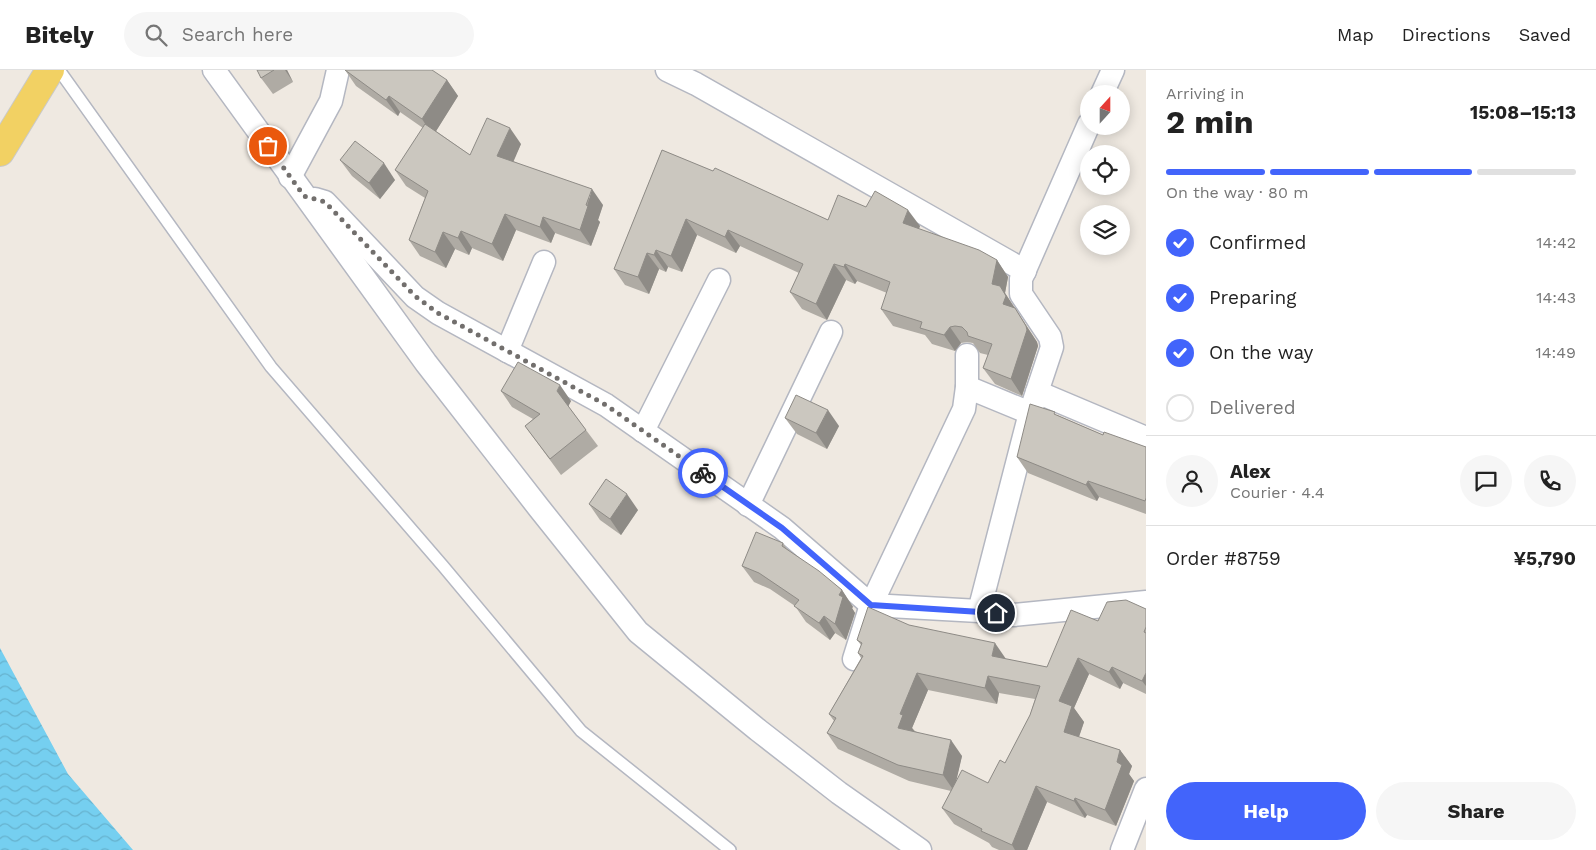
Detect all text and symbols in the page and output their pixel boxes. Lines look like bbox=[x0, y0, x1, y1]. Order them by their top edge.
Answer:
search box bbox=[124, 12, 474, 57]
text: Bitely bbox=[25, 21, 94, 49]
icon: search bbox=[142, 21, 170, 49]
text: Search here bbox=[182, 23, 293, 46]
text: Map bbox=[1337, 24, 1374, 45]
text: Directions bbox=[1402, 24, 1491, 45]
text: Saved bbox=[1519, 24, 1571, 45]
text: Arriving in bbox=[1166, 84, 1244, 103]
north arrow bbox=[1080, 85, 1130, 135]
map controls bbox=[1080, 85, 1130, 255]
text: 15:08–15:13 bbox=[1470, 101, 1576, 124]
text: 2 min bbox=[1166, 103, 1254, 141]
pin bbox=[247, 125, 289, 167]
icon: bag bbox=[254, 132, 282, 160]
button: locate bbox=[1080, 145, 1130, 195]
text: On the way · 80 m bbox=[1166, 183, 1309, 202]
button: layers bbox=[1080, 205, 1130, 255]
icon: check bbox=[1166, 229, 1194, 257]
text: Confirmed bbox=[1209, 231, 1306, 254]
text: 14:42 bbox=[1536, 233, 1576, 252]
icon: check bbox=[1166, 284, 1194, 312]
text: Preparing bbox=[1209, 286, 1296, 309]
text: 14:43 bbox=[1536, 288, 1576, 307]
icon: check bbox=[1166, 339, 1194, 367]
text: On the way bbox=[1209, 341, 1313, 364]
text: 14:49 bbox=[1536, 343, 1576, 362]
text: Delivered bbox=[1209, 396, 1296, 419]
courier bbox=[678, 448, 728, 498]
button: person bbox=[1166, 455, 1218, 507]
button: chat bbox=[1460, 455, 1512, 507]
button: phone bbox=[1524, 455, 1576, 507]
icon: bike bbox=[689, 459, 717, 487]
text: Alex bbox=[1230, 460, 1271, 483]
text: Courier · 4.4 bbox=[1230, 483, 1325, 502]
text: Order #8759 bbox=[1166, 547, 1281, 570]
text: ¥5,790 bbox=[1513, 547, 1576, 570]
pin bbox=[975, 592, 1017, 634]
icon: home bbox=[982, 599, 1010, 627]
button: Help bbox=[1166, 782, 1366, 840]
button: Share bbox=[1376, 782, 1576, 840]

